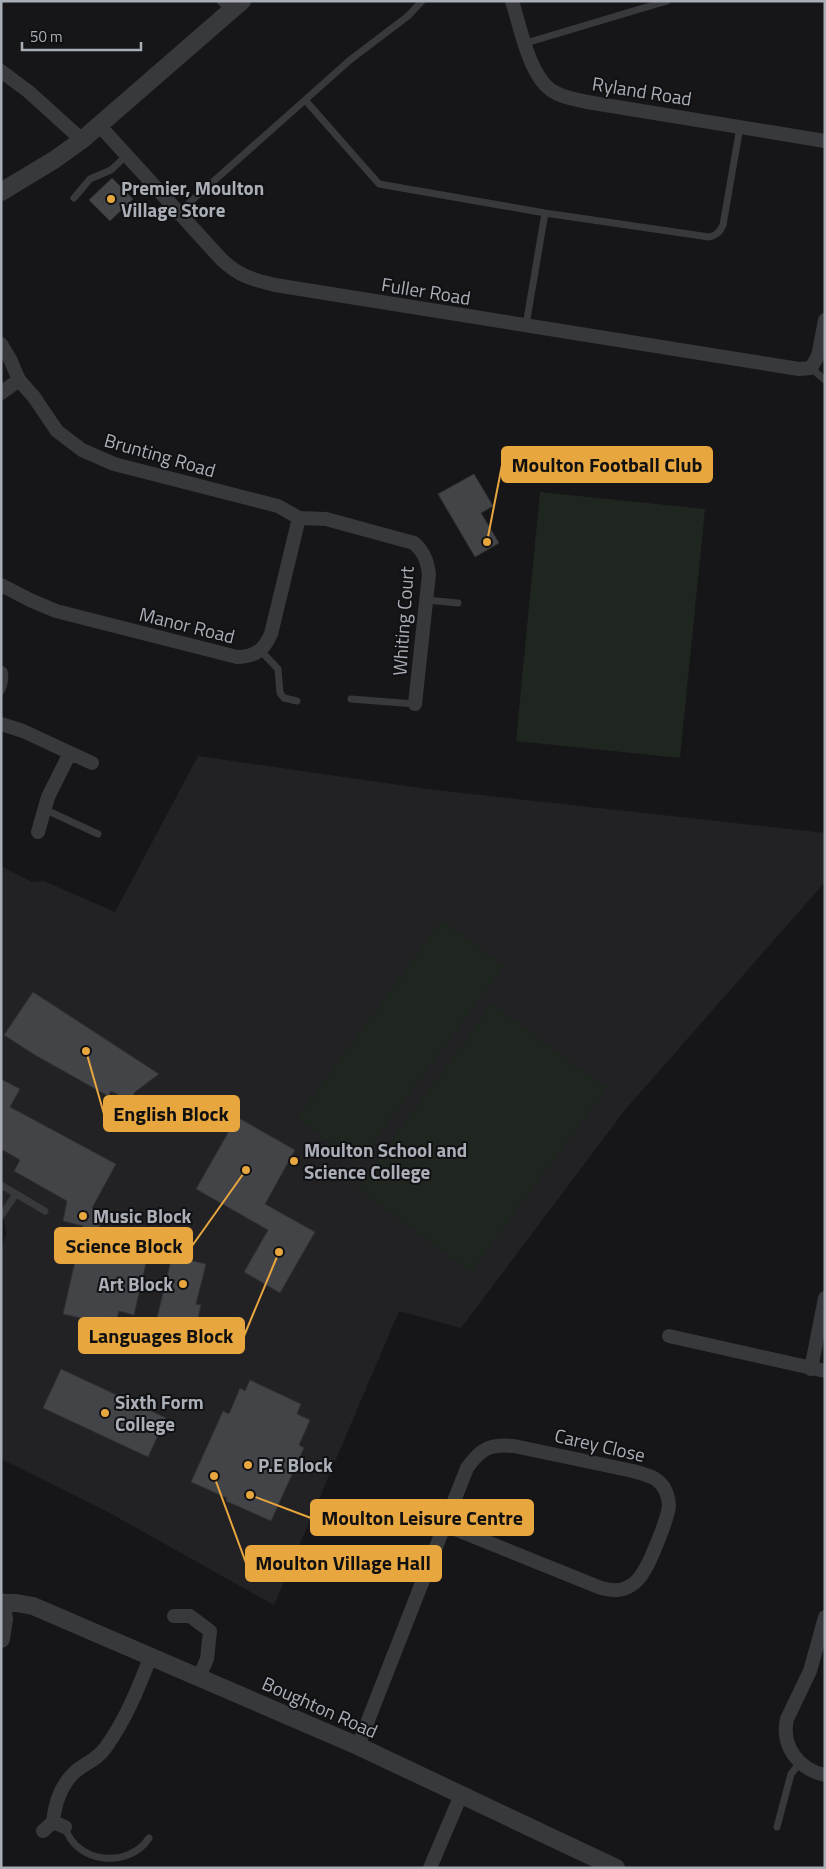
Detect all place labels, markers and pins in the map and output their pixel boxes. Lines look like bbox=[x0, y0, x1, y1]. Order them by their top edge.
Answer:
place label: Premier, Moulton Village Store bbox=[121, 173, 264, 224]
marker: Premier, Moulton Village Store bbox=[105, 193, 117, 205]
callout: Moulton Football Club bbox=[502, 447, 712, 482]
callout: English Block bbox=[104, 1096, 239, 1131]
place label: Moulton School and Science College bbox=[304, 1135, 467, 1186]
marker: Moulton School and Science College bbox=[288, 1155, 300, 1167]
place label: Music Block bbox=[93, 1201, 192, 1230]
marker: Music Block bbox=[77, 1210, 89, 1222]
callout: Science Block bbox=[55, 1228, 192, 1263]
place label: Art Block bbox=[98, 1269, 173, 1298]
marker: Art Block bbox=[177, 1278, 189, 1290]
callout: Languages Block bbox=[79, 1318, 244, 1353]
place label: Sixth Form College bbox=[115, 1387, 204, 1438]
marker: Sixth Form College bbox=[99, 1407, 111, 1419]
place label: P.E Block bbox=[258, 1450, 333, 1479]
marker: P.E Block bbox=[242, 1459, 254, 1471]
callout: Moulton Leisure Centre bbox=[311, 1500, 533, 1535]
callout: Moulton Village Hall bbox=[246, 1546, 441, 1581]

